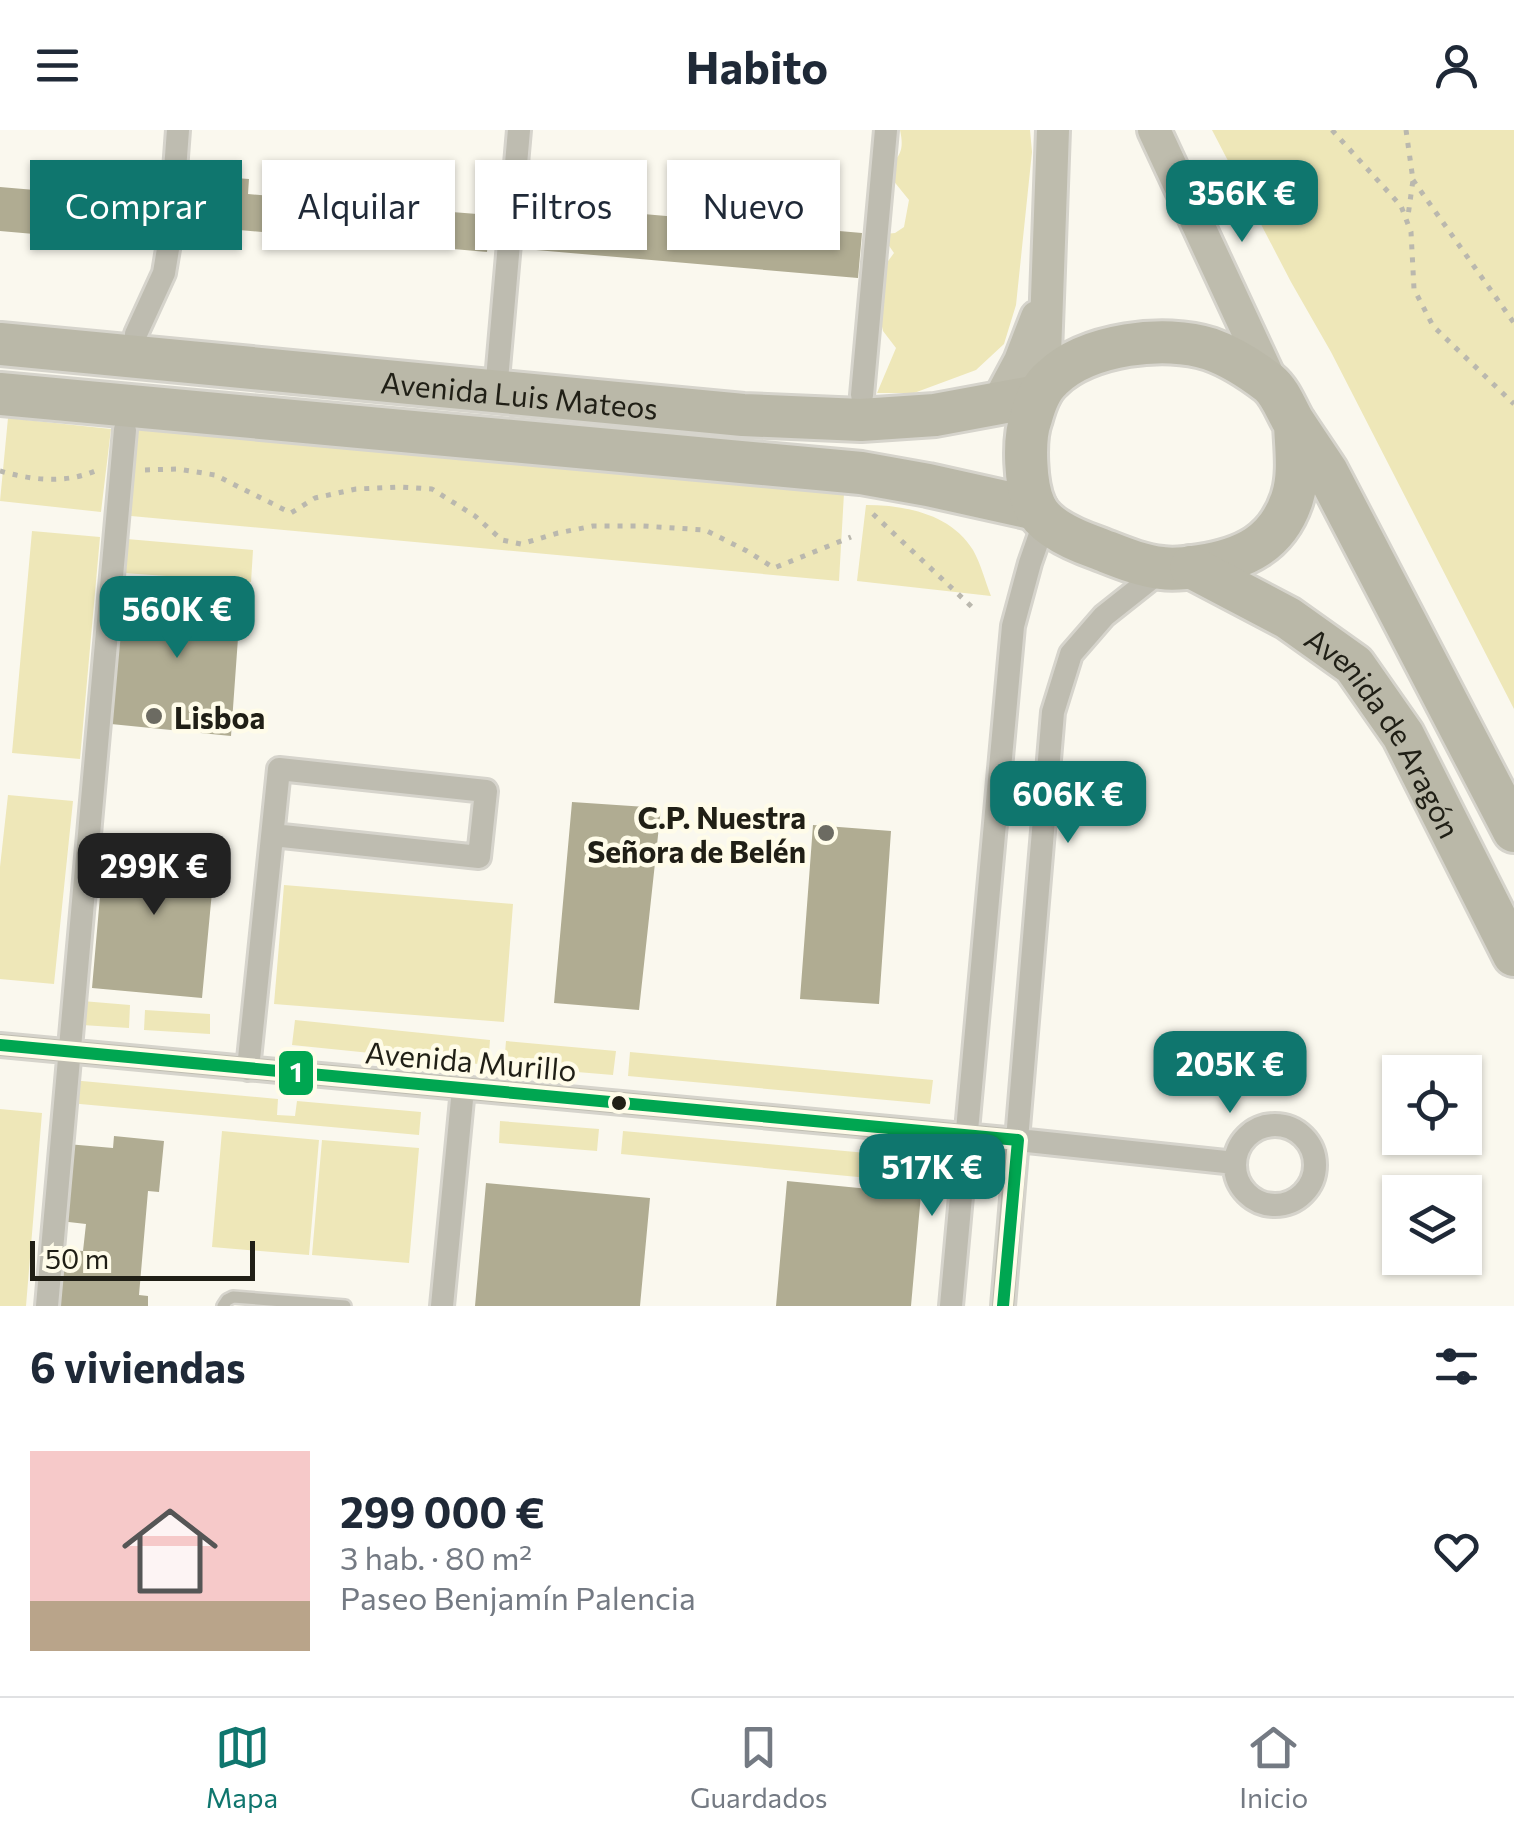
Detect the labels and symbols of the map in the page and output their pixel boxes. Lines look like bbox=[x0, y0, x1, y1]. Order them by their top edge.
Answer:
pin: 356K € bbox=[1161, 160, 1323, 245]
street label: Avenida Luis Mateos bbox=[379, 362, 660, 425]
pin: 560K € bbox=[96, 576, 258, 661]
street label: Avenida de Aragón bbox=[1299, 618, 1470, 843]
place label: Lisboa bbox=[174, 698, 265, 735]
marker: Lisboa bbox=[143, 705, 165, 727]
pin: 606K € bbox=[987, 761, 1149, 846]
place label: C.P. Nuestra Señora de Belén bbox=[587, 798, 806, 869]
marker: C.P. Nuestra Señora de Belén bbox=[815, 822, 837, 844]
pin: 299K € bbox=[73, 833, 235, 918]
pin: 205K € bbox=[1149, 1031, 1311, 1116]
street label: Avenida Murillo bbox=[364, 1032, 578, 1088]
line badge: 1 bbox=[277, 1049, 315, 1097]
text: 1 bbox=[290, 1054, 302, 1088]
unlabelled marker bbox=[609, 1093, 629, 1113]
pin: 517K € bbox=[851, 1134, 1013, 1219]
scale bar bbox=[30, 1236, 255, 1280]

